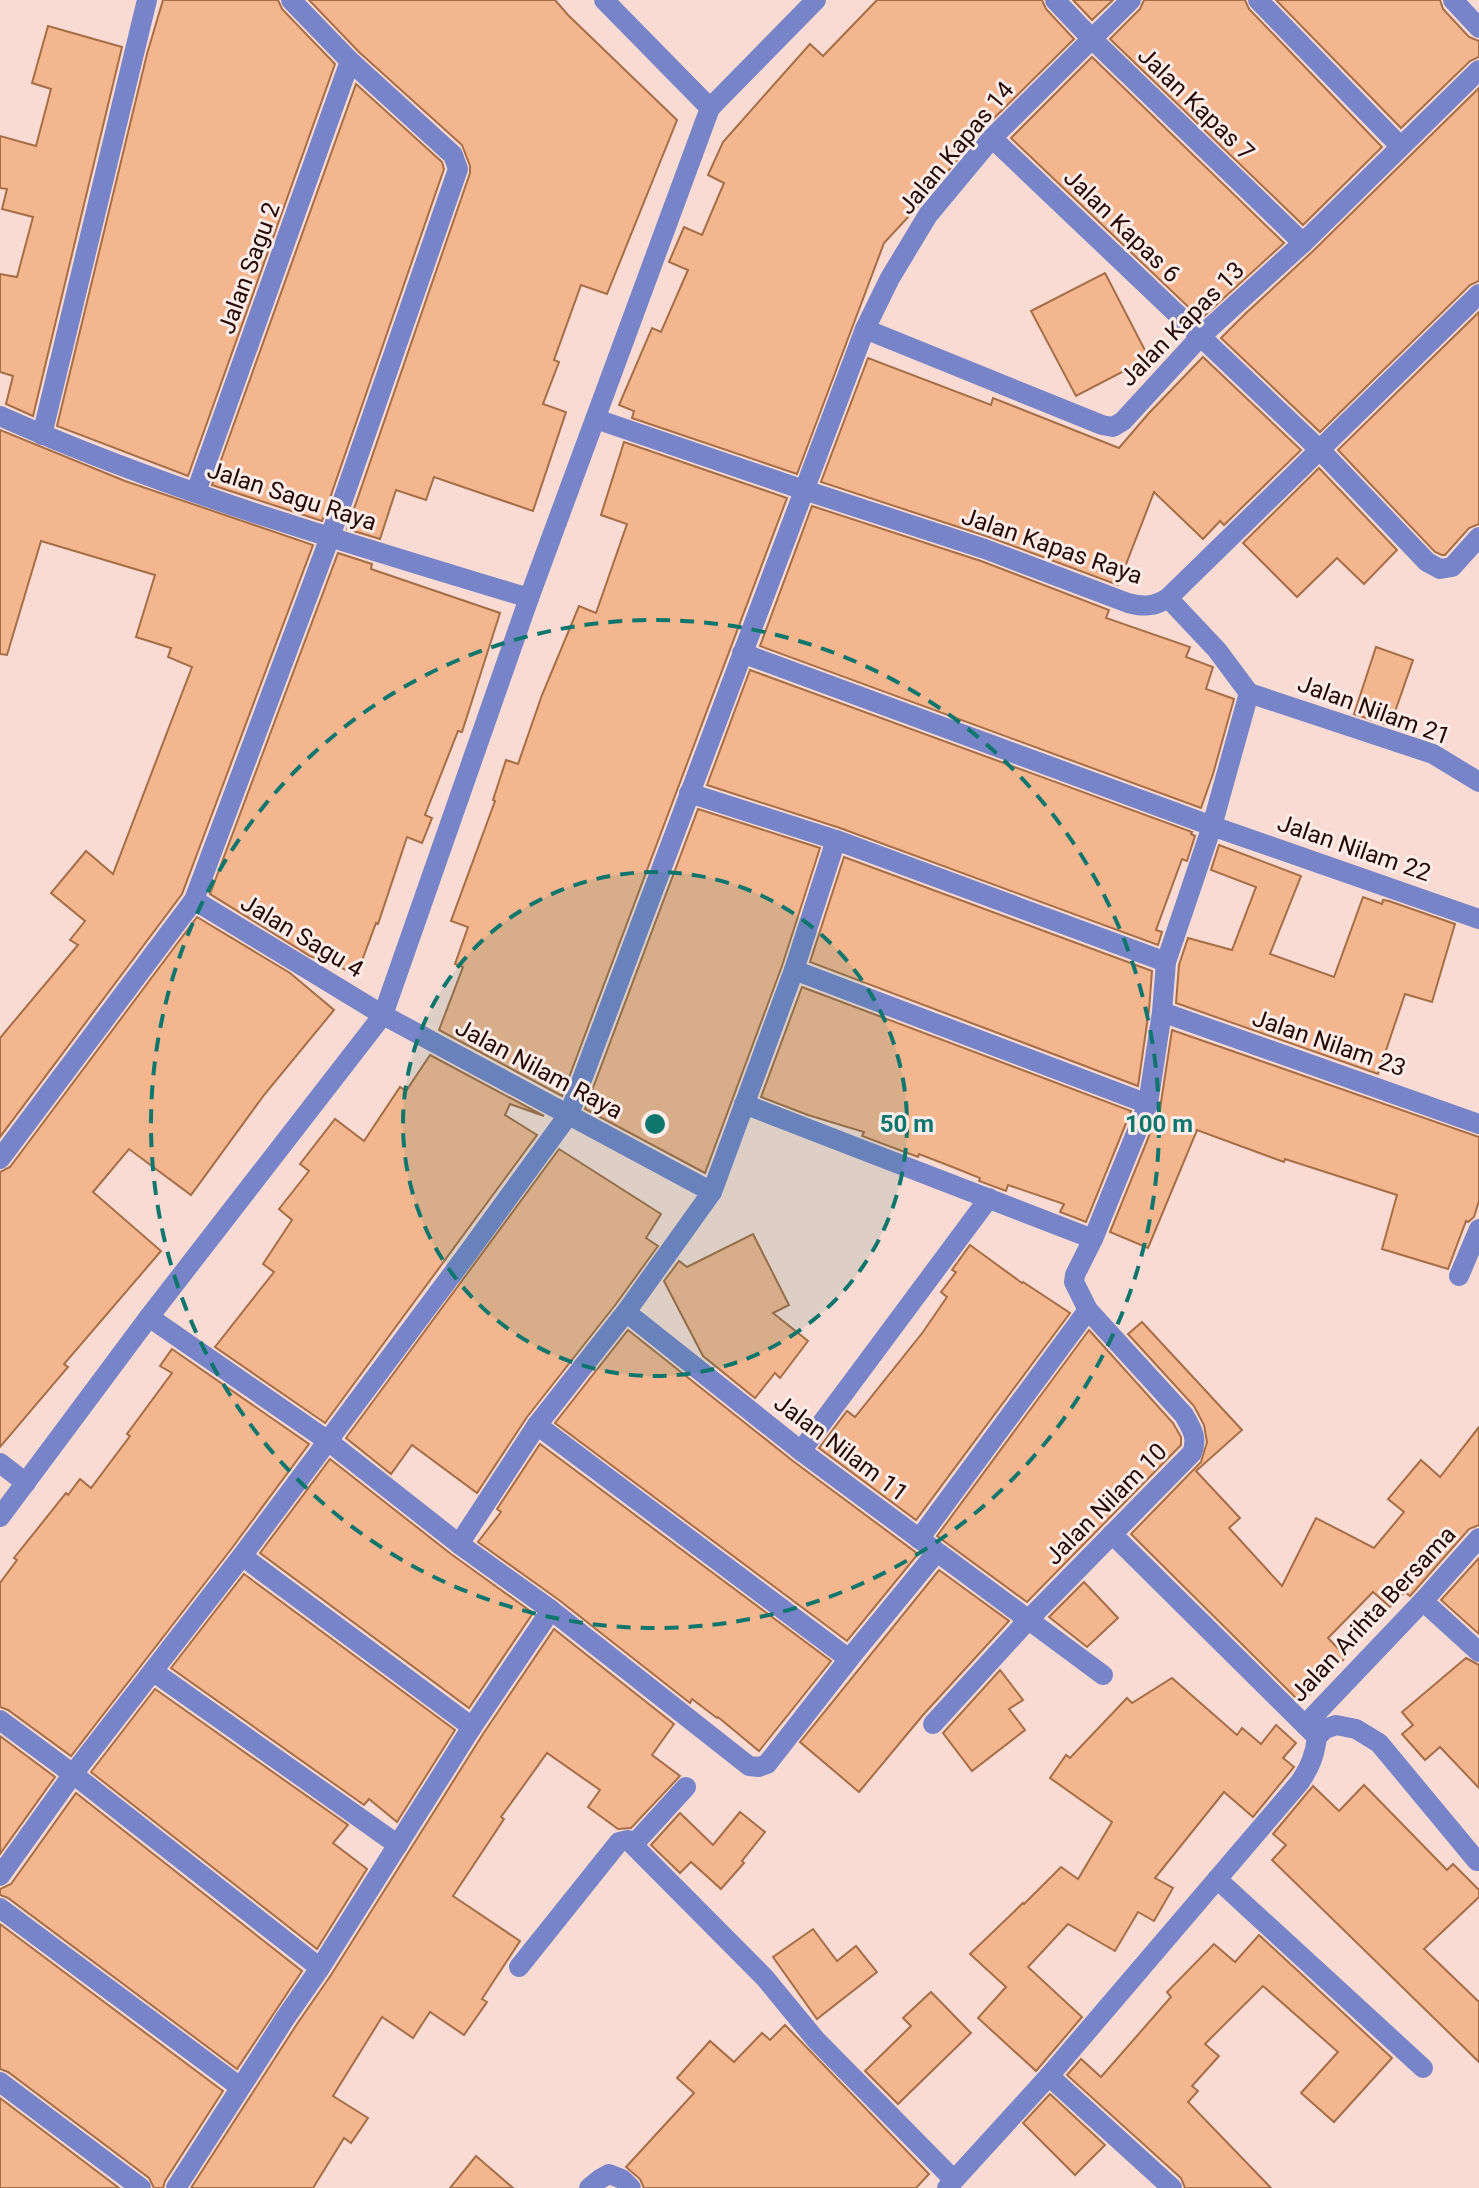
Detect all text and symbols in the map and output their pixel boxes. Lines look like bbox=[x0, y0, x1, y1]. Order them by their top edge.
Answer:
street label: Jalan Kapas 7 bbox=[1132, 42, 1260, 166]
street label: Jalan Kapas 14 bbox=[892, 76, 1020, 220]
street label: Jalan Kapas 6 bbox=[1058, 164, 1186, 288]
street label: Jalan Sagu 2 bbox=[212, 198, 286, 338]
street label: Jalan Kapas 13 bbox=[1114, 256, 1250, 392]
street label: Jalan Sagu Raya bbox=[204, 455, 380, 537]
street label: Jalan Kapas Raya bbox=[958, 502, 1146, 590]
street label: Jalan Nilam 21 bbox=[1294, 669, 1454, 751]
street label: Jalan Nilam 22 bbox=[1274, 809, 1434, 887]
street label: Jalan Sagu 4 bbox=[236, 888, 368, 984]
street label: Jalan Nilam 23 bbox=[1249, 1004, 1409, 1082]
street label: Jalan Nilam Raya bbox=[451, 1013, 627, 1125]
centre of rings bbox=[641, 1110, 669, 1138]
text: 50 m bbox=[880, 1110, 934, 1138]
text: 100 m bbox=[1125, 1110, 1193, 1138]
street label: Jalan Nilam 11 bbox=[769, 1389, 913, 1507]
street label: Jalan Nilam 10 bbox=[1039, 1437, 1173, 1571]
street label: Jalan Arihta Bersama bbox=[1285, 1521, 1461, 1707]

